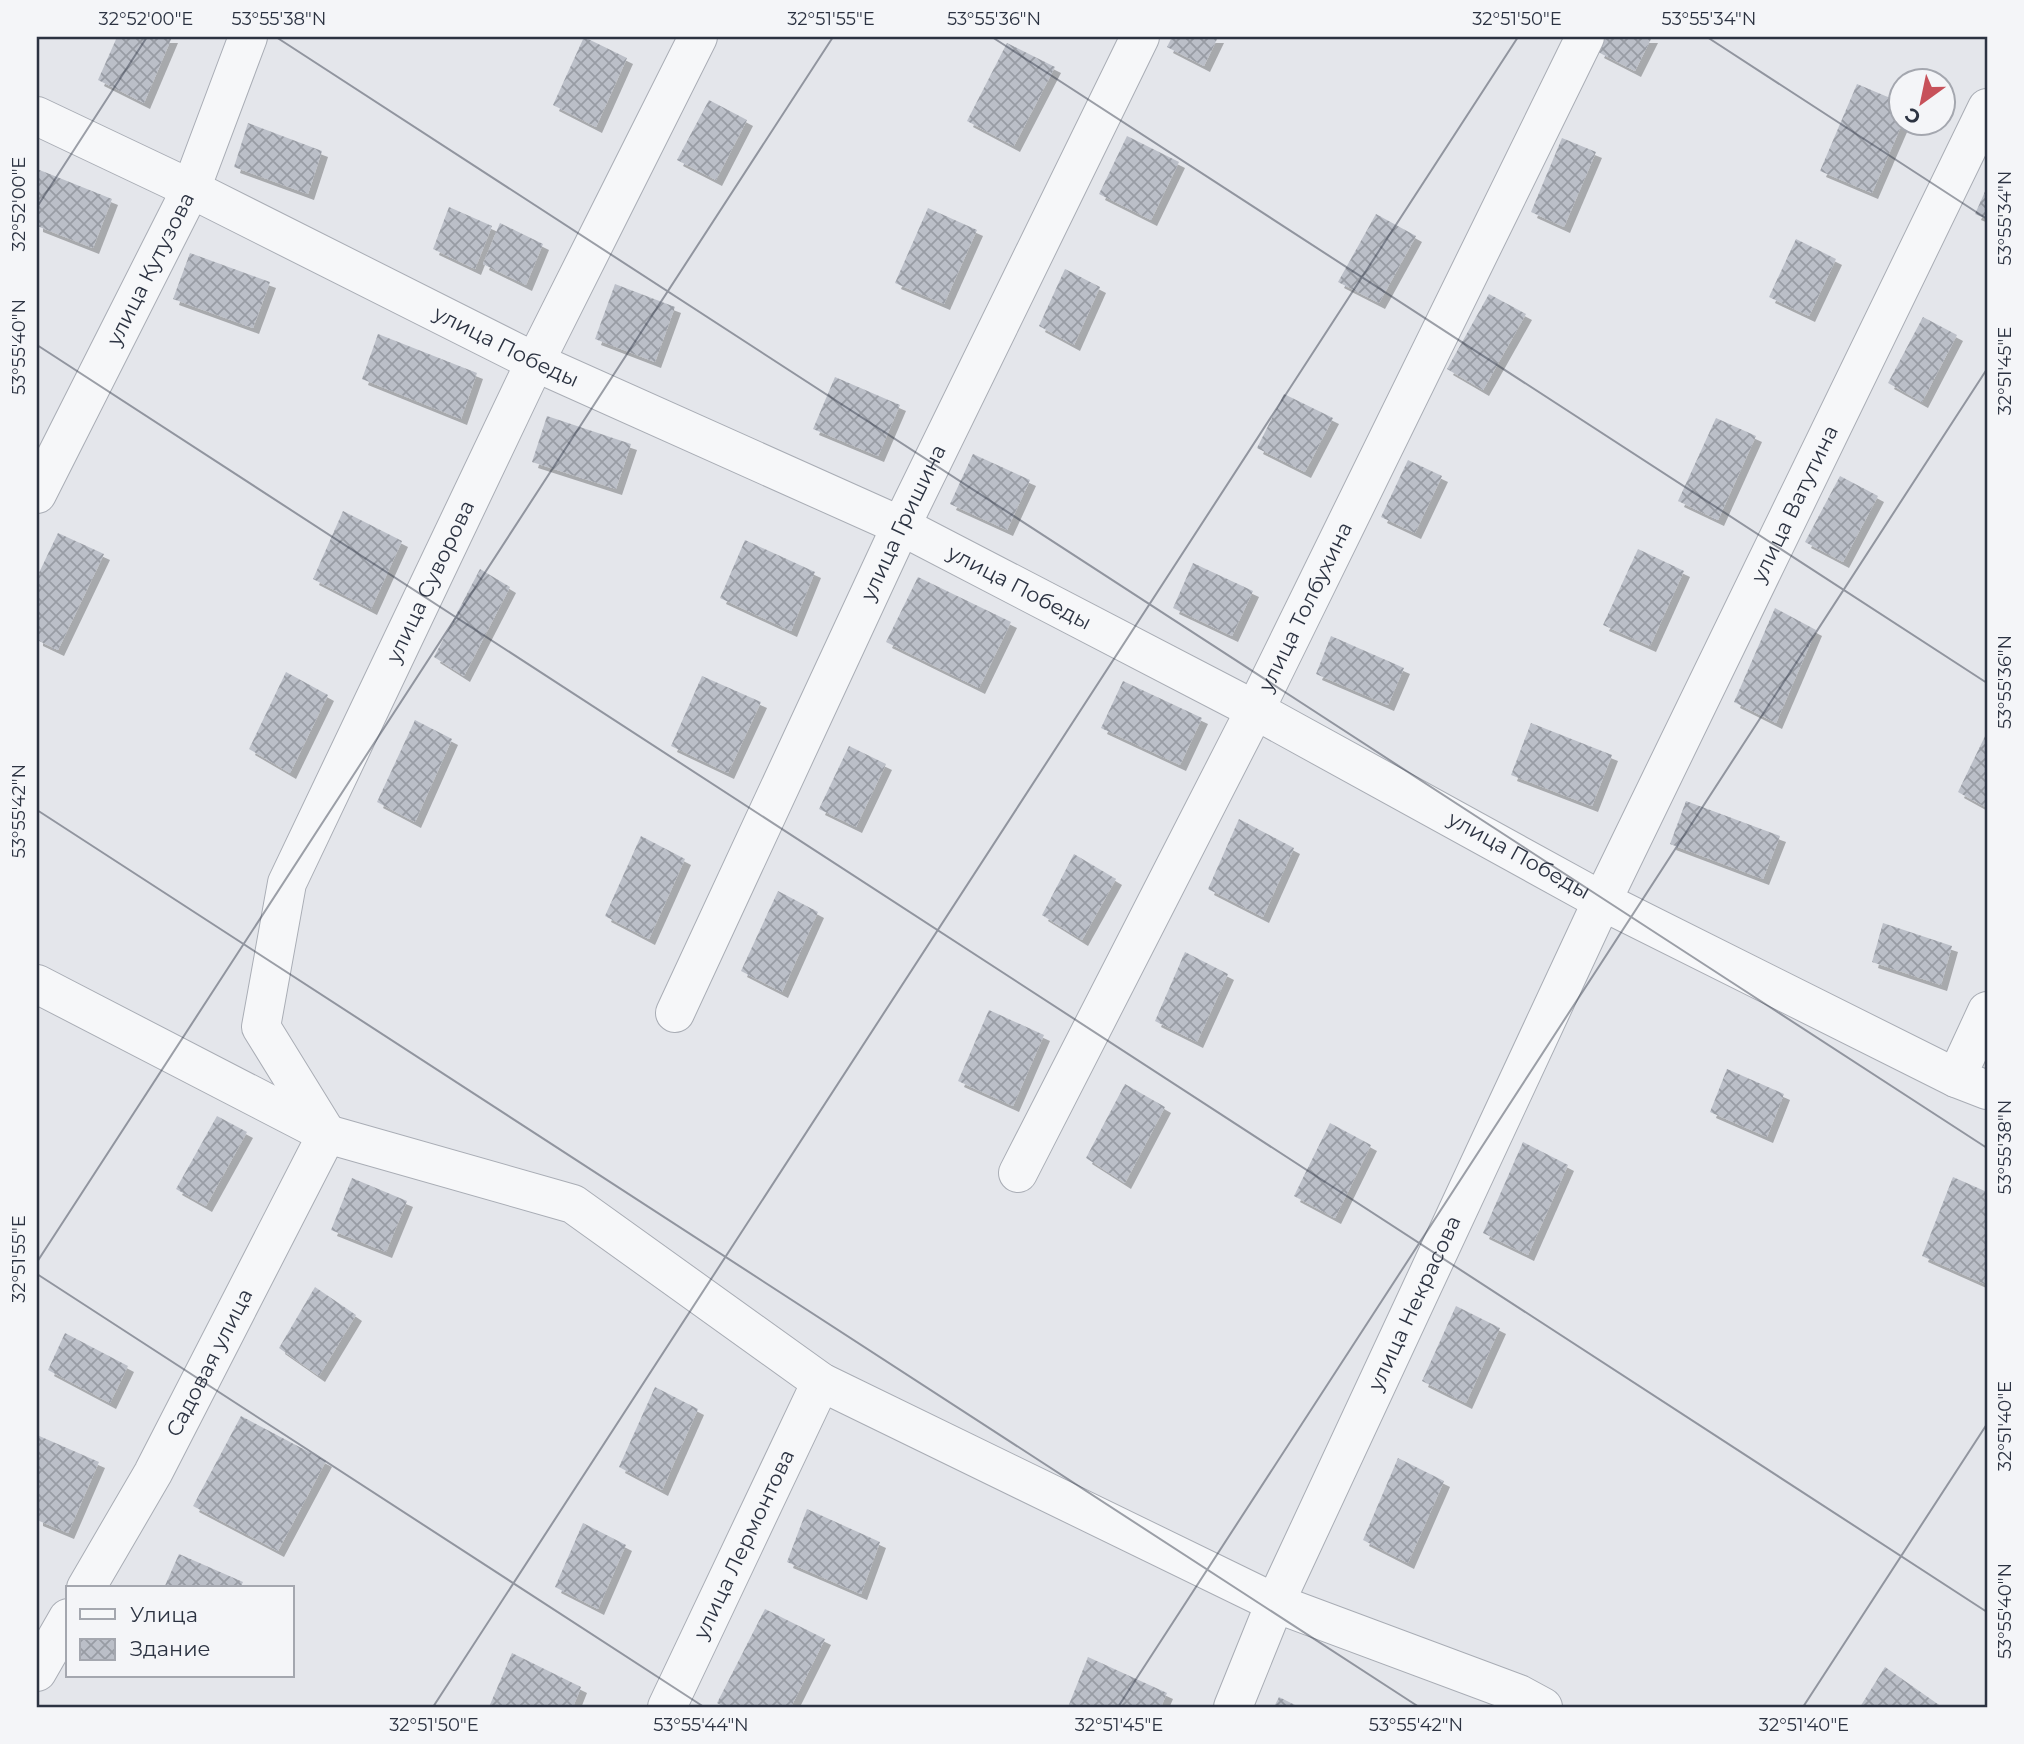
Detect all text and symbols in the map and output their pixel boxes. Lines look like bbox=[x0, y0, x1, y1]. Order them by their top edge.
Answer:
text: 32°52'00"E bbox=[99, 8, 193, 30]
text: 53°55'38"N bbox=[232, 8, 326, 30]
text: 32°51'55"E bbox=[787, 8, 875, 30]
text: 53°55'36"N bbox=[947, 8, 1041, 30]
text: 32°51'50"E bbox=[1472, 8, 1562, 30]
text: 53°55'34"N bbox=[1662, 8, 1756, 30]
north arrow bbox=[1888, 66, 1958, 136]
text: С bbox=[1901, 102, 1925, 129]
text: 32°52'00"E bbox=[8, 157, 30, 251]
text: 53°55'34"N bbox=[1994, 171, 2016, 265]
street label: улица Кутузова bbox=[101, 188, 199, 350]
text: 53°55'40"N bbox=[8, 299, 30, 395]
street label: улица Победы bbox=[429, 300, 583, 392]
text: 32°51'45"E bbox=[1994, 327, 2016, 415]
street label: улица Ватутина bbox=[1745, 421, 1843, 587]
street label: улица Гришина bbox=[855, 440, 951, 605]
street label: улица Суворова bbox=[380, 496, 479, 667]
street label: улица Толбухина bbox=[1253, 518, 1357, 696]
street label: улица Победы bbox=[943, 539, 1096, 635]
text: 53°55'36"N bbox=[1994, 635, 2016, 729]
text: 53°55'42"N bbox=[8, 764, 30, 858]
street label: улица Победы bbox=[1443, 805, 1595, 904]
text: 53°55'38"N bbox=[1994, 1100, 2016, 1194]
street label: улица Некрасова bbox=[1362, 1211, 1466, 1395]
text: 32°51'55"E bbox=[8, 1215, 30, 1303]
street label: Садовая улица bbox=[161, 1284, 257, 1441]
text: 32°51'40"E bbox=[1994, 1381, 2016, 1471]
street label: улица Лермонтова bbox=[688, 1445, 799, 1644]
text: 53°55'40"N bbox=[1994, 1563, 2016, 1659]
legend bbox=[66, 1586, 294, 1678]
text: Улица bbox=[130, 1602, 198, 1627]
text: Здание bbox=[130, 1636, 211, 1661]
text: 32°51'50"E bbox=[389, 1714, 479, 1736]
text: 53°55'44"N bbox=[653, 1714, 749, 1736]
text: 32°51'45"E bbox=[1075, 1714, 1163, 1736]
text: 53°55'42"N bbox=[1369, 1714, 1463, 1736]
text: 32°51'40"E bbox=[1759, 1714, 1849, 1736]

